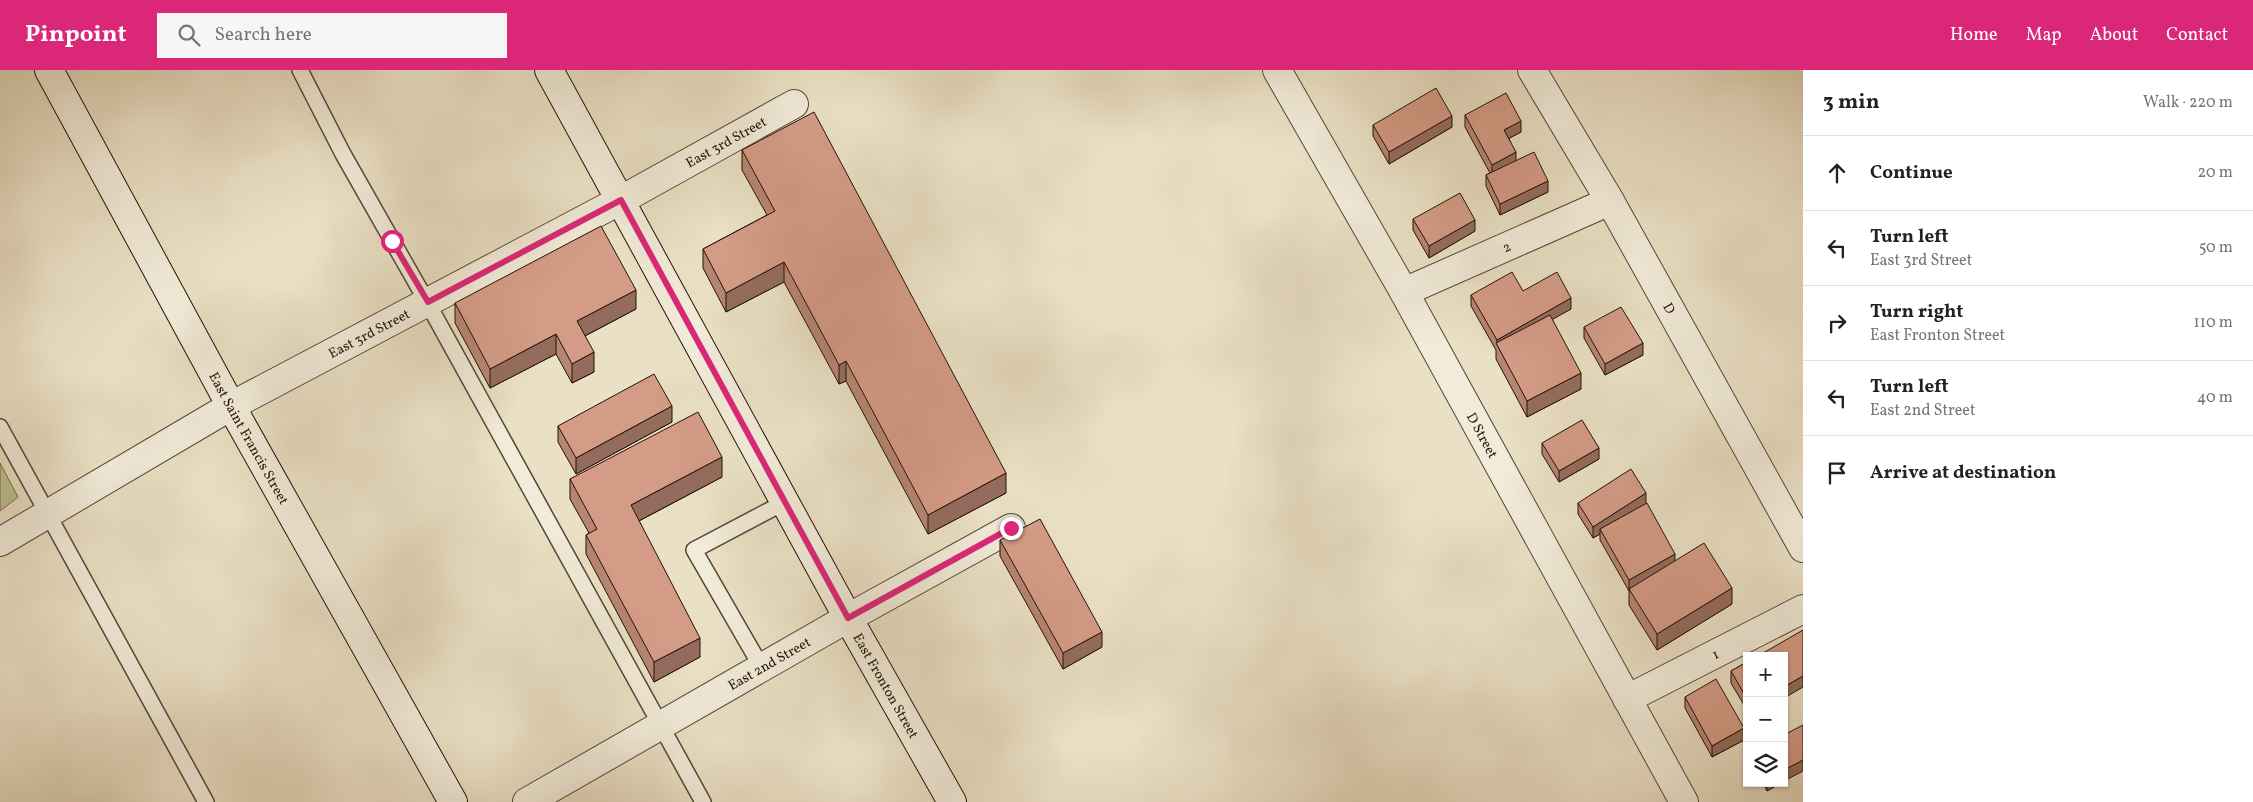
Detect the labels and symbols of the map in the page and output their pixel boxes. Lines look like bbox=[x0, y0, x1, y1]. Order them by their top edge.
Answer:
street label: East 3rd Street bbox=[683, 113, 770, 173]
route start bbox=[381, 230, 404, 253]
street label: 2 bbox=[1500, 238, 1514, 258]
street label: D bbox=[1657, 300, 1679, 318]
street label: East 3rd Street bbox=[326, 305, 414, 364]
street label: East Saint Francis Street bbox=[203, 369, 292, 509]
street label: D Street bbox=[1461, 409, 1502, 462]
route end bbox=[1000, 517, 1023, 540]
street label: East Fronton Street bbox=[848, 630, 922, 743]
street label: East 2nd Street bbox=[725, 633, 815, 696]
street label: 1 bbox=[1709, 646, 1723, 665]

